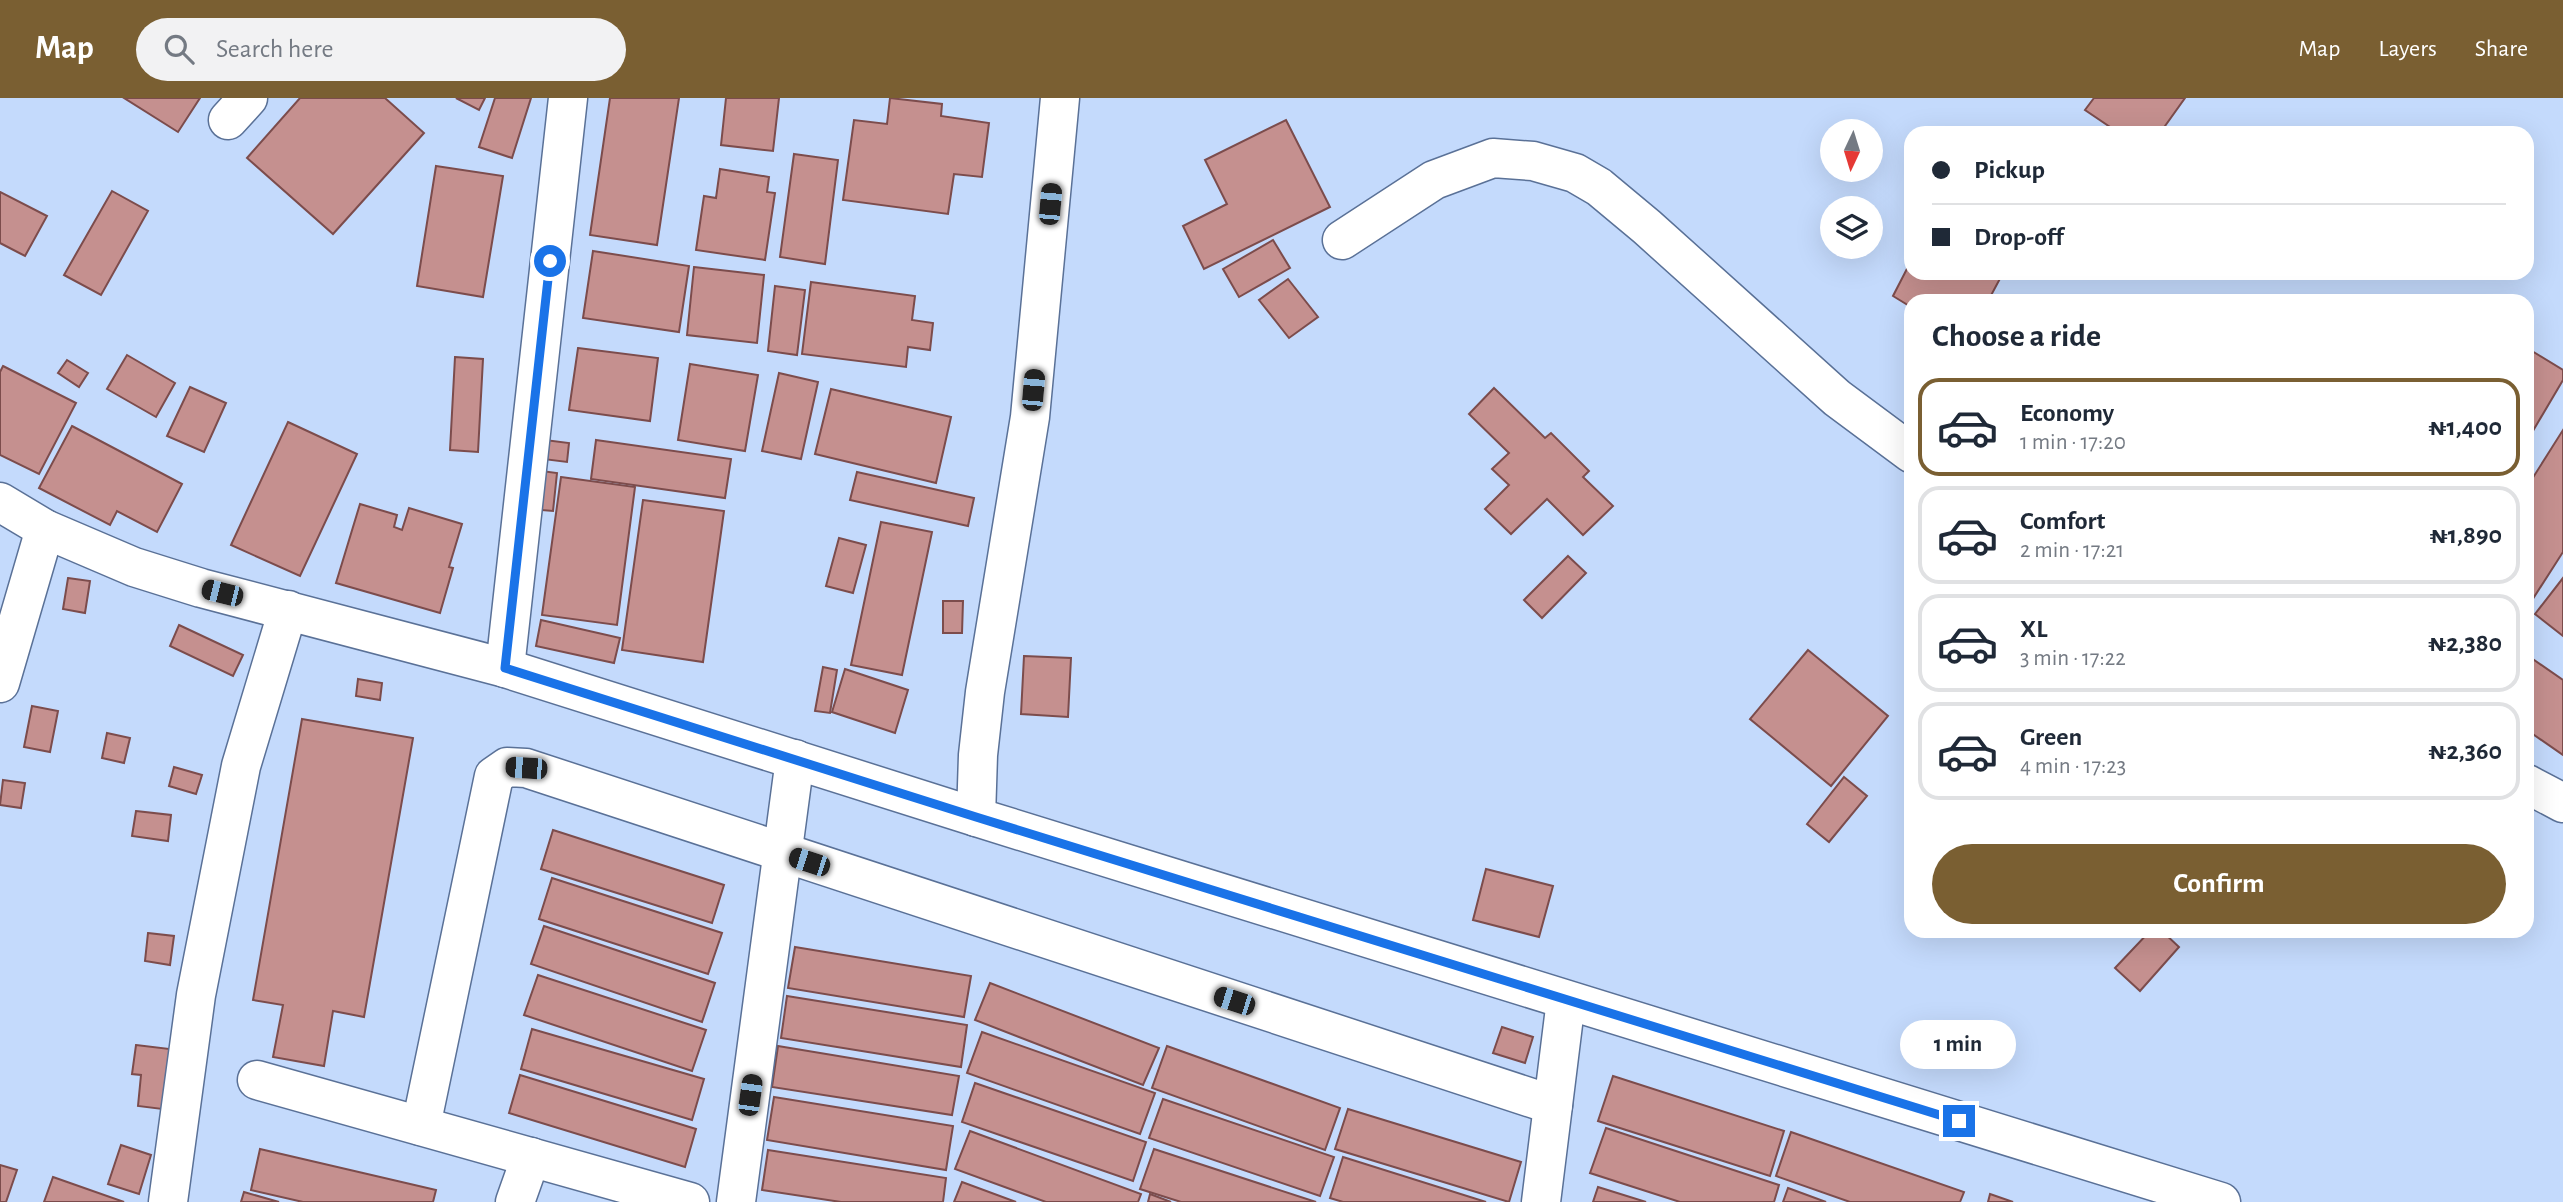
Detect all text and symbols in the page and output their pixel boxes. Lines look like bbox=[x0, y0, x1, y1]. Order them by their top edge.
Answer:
search box bbox=[136, 18, 626, 81]
icon: search bbox=[160, 30, 198, 68]
text: Map bbox=[35, 32, 94, 65]
text: Search here bbox=[216, 36, 334, 62]
text: Map bbox=[2298, 37, 2340, 61]
text: Layers bbox=[2378, 37, 2437, 61]
text: Share bbox=[2475, 37, 2528, 61]
north arrow bbox=[1820, 119, 1883, 182]
map controls bbox=[1820, 119, 1883, 259]
text: Pickup bbox=[1974, 157, 2045, 183]
car bbox=[1038, 182, 1063, 226]
button: layers bbox=[1820, 196, 1883, 259]
text: Drop-off bbox=[1974, 224, 2063, 250]
route start bbox=[534, 245, 566, 277]
text: Choose a ride bbox=[1932, 320, 2101, 352]
car bbox=[1021, 368, 1046, 412]
icon: car bbox=[1936, 396, 1999, 459]
text: Economy bbox=[2020, 400, 2114, 426]
text: ₦1,400 bbox=[2428, 414, 2502, 440]
text: 1 min · 17:20 bbox=[2020, 431, 2126, 454]
icon: car bbox=[1936, 504, 1999, 567]
text: Comfort bbox=[2020, 508, 2105, 534]
text: ₦1,890 bbox=[2429, 522, 2502, 548]
text: 2 min · 17:21 bbox=[2020, 539, 2124, 562]
car bbox=[200, 578, 245, 608]
icon: car bbox=[1936, 612, 1999, 675]
text: XL bbox=[2020, 616, 2047, 642]
text: ₦2,380 bbox=[2428, 630, 2502, 656]
text: 3 min · 17:22 bbox=[2020, 647, 2126, 670]
icon: car bbox=[1936, 720, 1999, 783]
text: Green bbox=[2020, 724, 2082, 750]
text: ₦2,360 bbox=[2428, 738, 2502, 764]
text: 4 min · 17:23 bbox=[2020, 755, 2126, 778]
car bbox=[505, 756, 548, 780]
button: Confirm bbox=[1932, 844, 2506, 924]
car bbox=[786, 846, 833, 878]
car bbox=[1211, 985, 1258, 1017]
callout: 1 min bbox=[1901, 1020, 2017, 1068]
text: 1 min bbox=[1934, 1033, 1982, 1056]
car bbox=[737, 1073, 764, 1117]
route end bbox=[1943, 1105, 1975, 1137]

